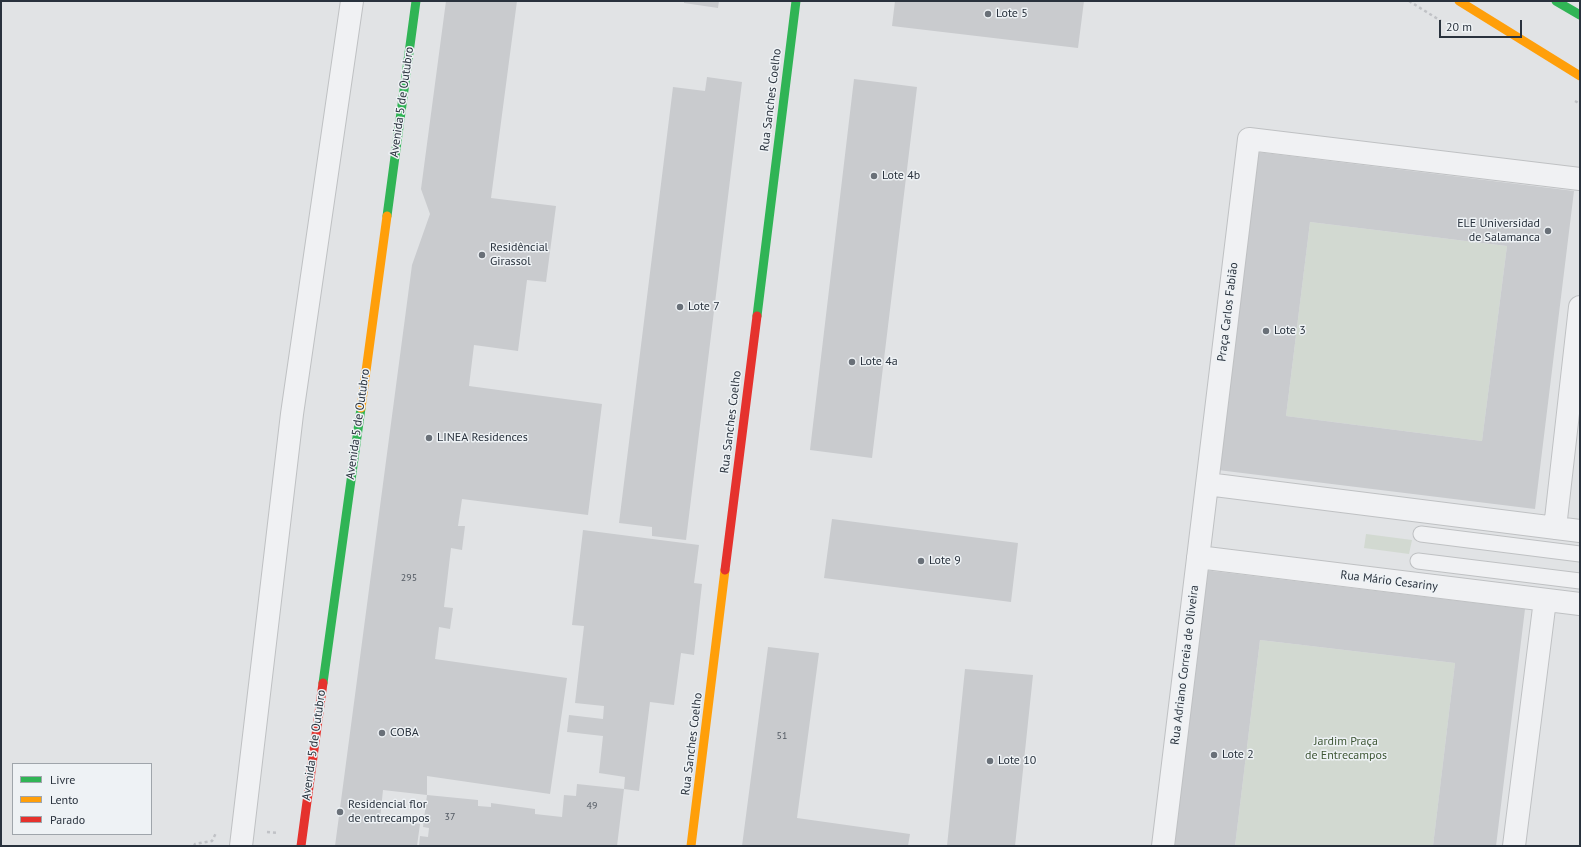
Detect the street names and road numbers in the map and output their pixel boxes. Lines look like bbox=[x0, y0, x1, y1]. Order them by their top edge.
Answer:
street label: Avenida 5 de Outubro bbox=[387, 46, 417, 158]
street label: Rua Sanches Coelho bbox=[758, 48, 784, 152]
street label: Praça Carlos Fabião bbox=[1215, 261, 1241, 363]
street label: Avenida 5 de Outubro bbox=[343, 368, 373, 480]
street label: Rua Sanches Coelho bbox=[718, 370, 744, 474]
street label: Rua Mário Cesariny bbox=[1339, 568, 1439, 594]
street label: Rua Adriano Correia de Oliveira bbox=[1168, 584, 1202, 746]
street label: Avenida 5 de Outubro bbox=[299, 689, 329, 801]
street label: Rua Sanches Coelho bbox=[679, 692, 705, 796]

